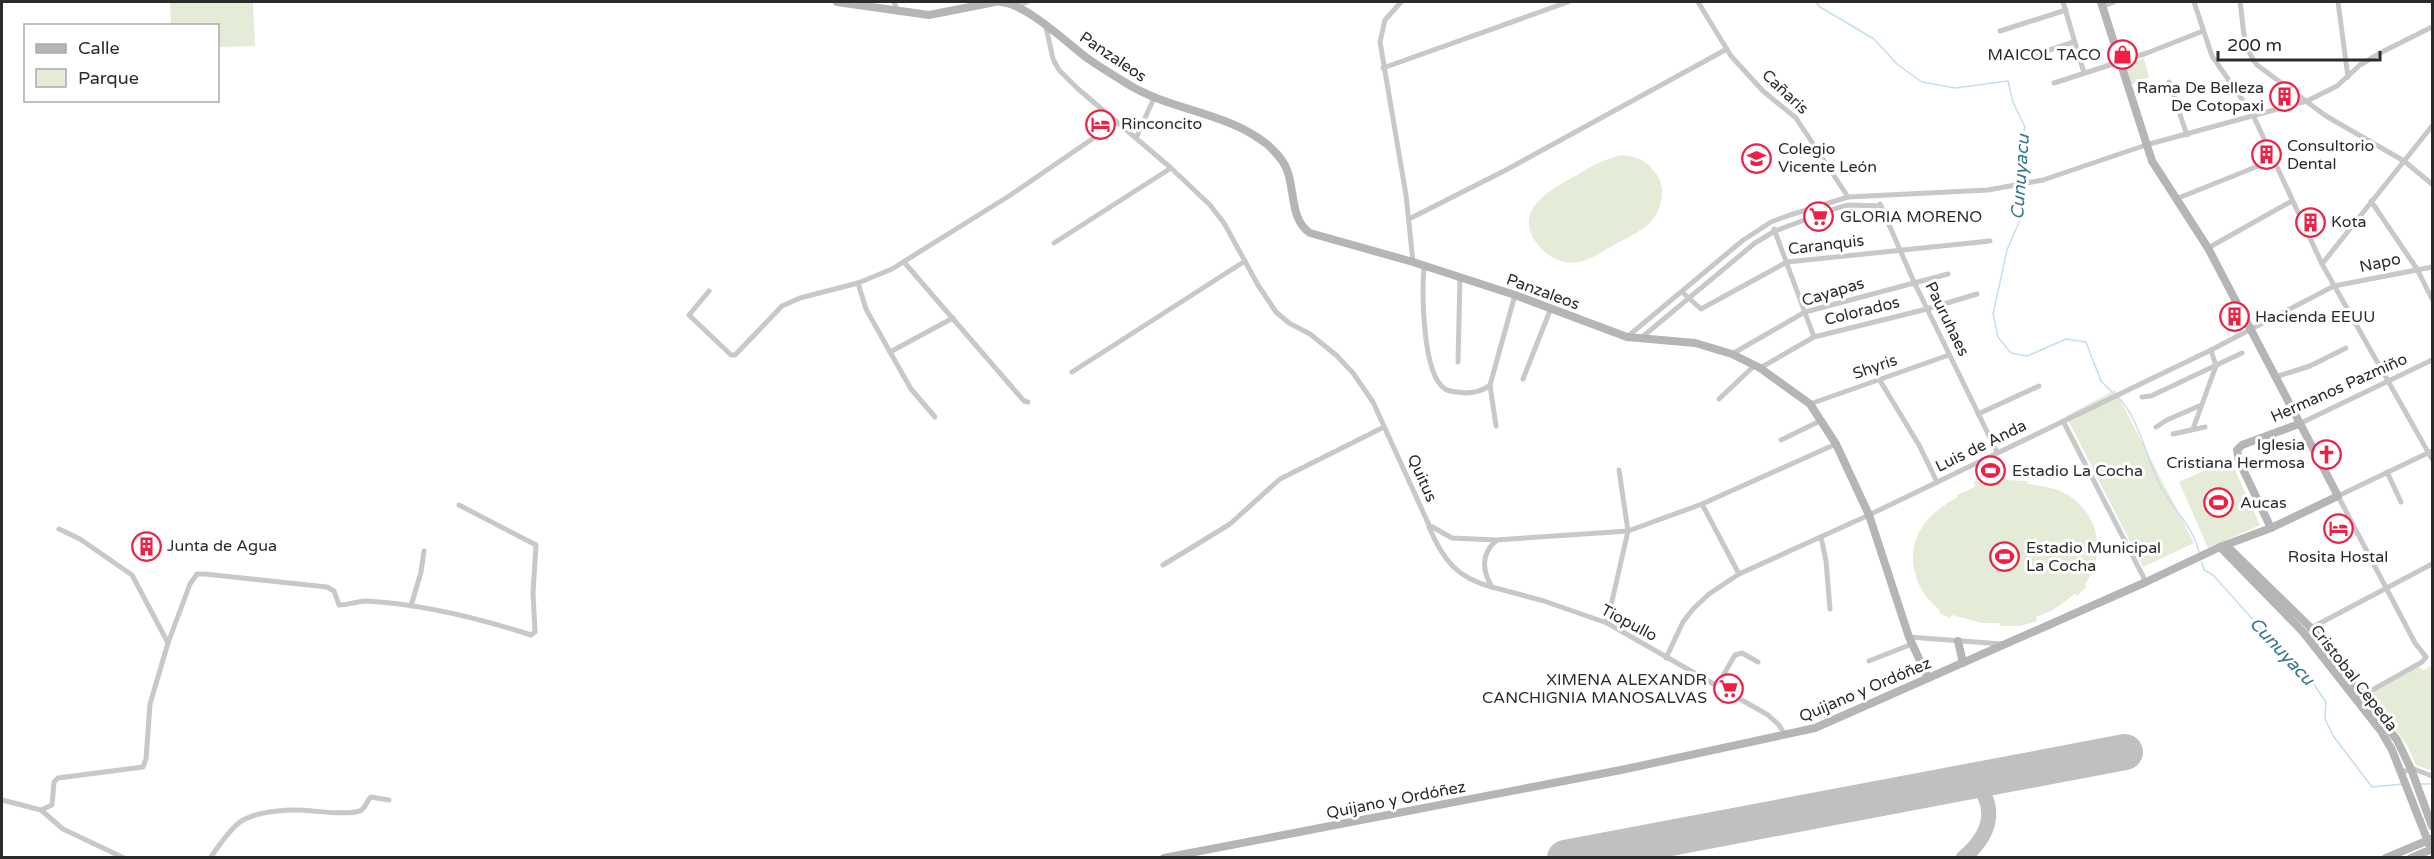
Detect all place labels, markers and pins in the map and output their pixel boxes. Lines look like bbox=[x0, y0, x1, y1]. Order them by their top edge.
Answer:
shop icon: MAICOL TACO bbox=[2106, 39, 2138, 71]
place label: MAICOL TACO bbox=[1988, 45, 2101, 65]
place label: Rama De Belleza De Cotopaxi bbox=[2137, 78, 2264, 116]
building icon: Rama De Belleza De Cotopaxi bbox=[2269, 81, 2301, 113]
hotel icon: Rinconcito bbox=[1084, 108, 1116, 140]
place label: Rinconcito bbox=[1121, 114, 1202, 134]
place label: Consultorio Dental bbox=[2287, 136, 2374, 174]
place label: Colegio Vicente León bbox=[1778, 139, 1877, 177]
building icon: Consultorio Dental bbox=[2250, 139, 2282, 171]
school or university icon: Colegio Vicente León bbox=[1741, 142, 1773, 174]
supermarket icon: GLORIA MORENO bbox=[1803, 201, 1835, 233]
building icon: Kota bbox=[2294, 206, 2326, 238]
place label: GLORIA MORENO bbox=[1840, 207, 1982, 227]
place label: Kota bbox=[2331, 212, 2367, 232]
building icon: Hacienda EEUU bbox=[2218, 301, 2250, 333]
place label: Hacienda EEUU bbox=[2255, 307, 2375, 327]
place label: Iglesia Cristiana Hermosa bbox=[2166, 435, 2305, 473]
church icon: Iglesia Cristiana Hermosa bbox=[2310, 438, 2342, 470]
sports icon: Estadio La Cocha bbox=[1975, 455, 2007, 487]
place label: Estadio La Cocha bbox=[2012, 461, 2143, 481]
sports icon: Aucas bbox=[2203, 487, 2235, 519]
place label: Aucas bbox=[2240, 493, 2287, 513]
hotel icon: Rosita Hostal bbox=[2322, 513, 2354, 545]
building icon: Junta de Agua bbox=[130, 530, 162, 562]
place label: Junta de Agua bbox=[167, 536, 277, 556]
place label: Estadio Municipal La Cocha bbox=[2026, 538, 2161, 576]
sports icon: Estadio Municipal La Cocha bbox=[1989, 541, 2021, 573]
place label: Rosita Hostal bbox=[2288, 547, 2388, 567]
place label: XIMENA ALEXANDR CANCHIGNIA MANOSALVAS bbox=[1482, 670, 1707, 708]
supermarket icon: XIMENA ALEXANDR CANCHIGNIA MANOSALVAS bbox=[1712, 673, 1744, 705]

